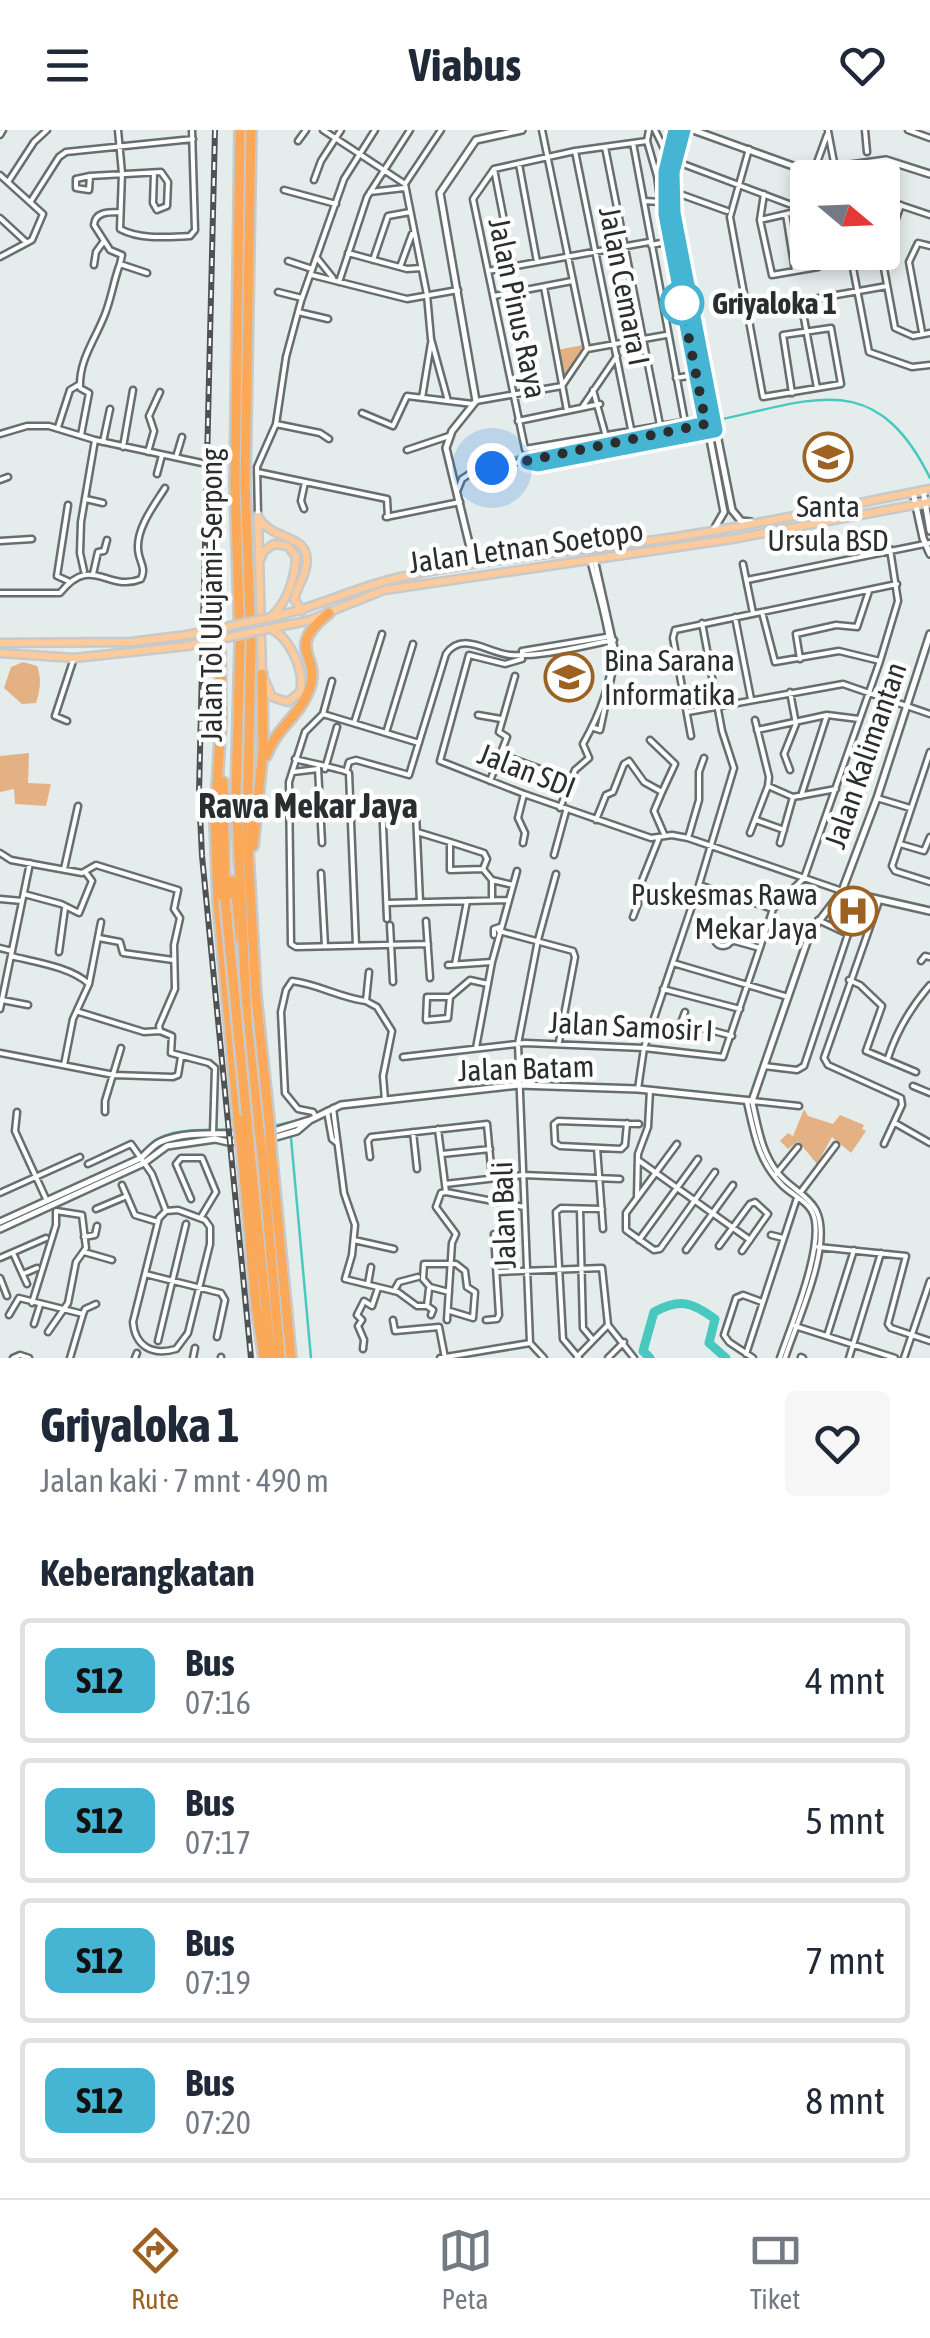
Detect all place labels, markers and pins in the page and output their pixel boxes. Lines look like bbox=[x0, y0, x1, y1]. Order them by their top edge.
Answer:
marker: Griyaloka 1 bbox=[661, 282, 703, 324]
place label: Griyaloka 1 bbox=[712, 286, 837, 320]
school or university icon: Santa Ursula BSD bbox=[802, 431, 854, 483]
place label: Santa Ursula BSD bbox=[767, 489, 889, 557]
place label: Bina Sarana Informatika bbox=[604, 643, 736, 711]
school or university icon: Bina Sarana Informatika bbox=[543, 651, 595, 703]
place label: Puskesmas Rawa Mekar Jaya bbox=[631, 877, 818, 945]
hospital icon: Puskesmas Rawa Mekar Jaya bbox=[827, 885, 879, 937]

